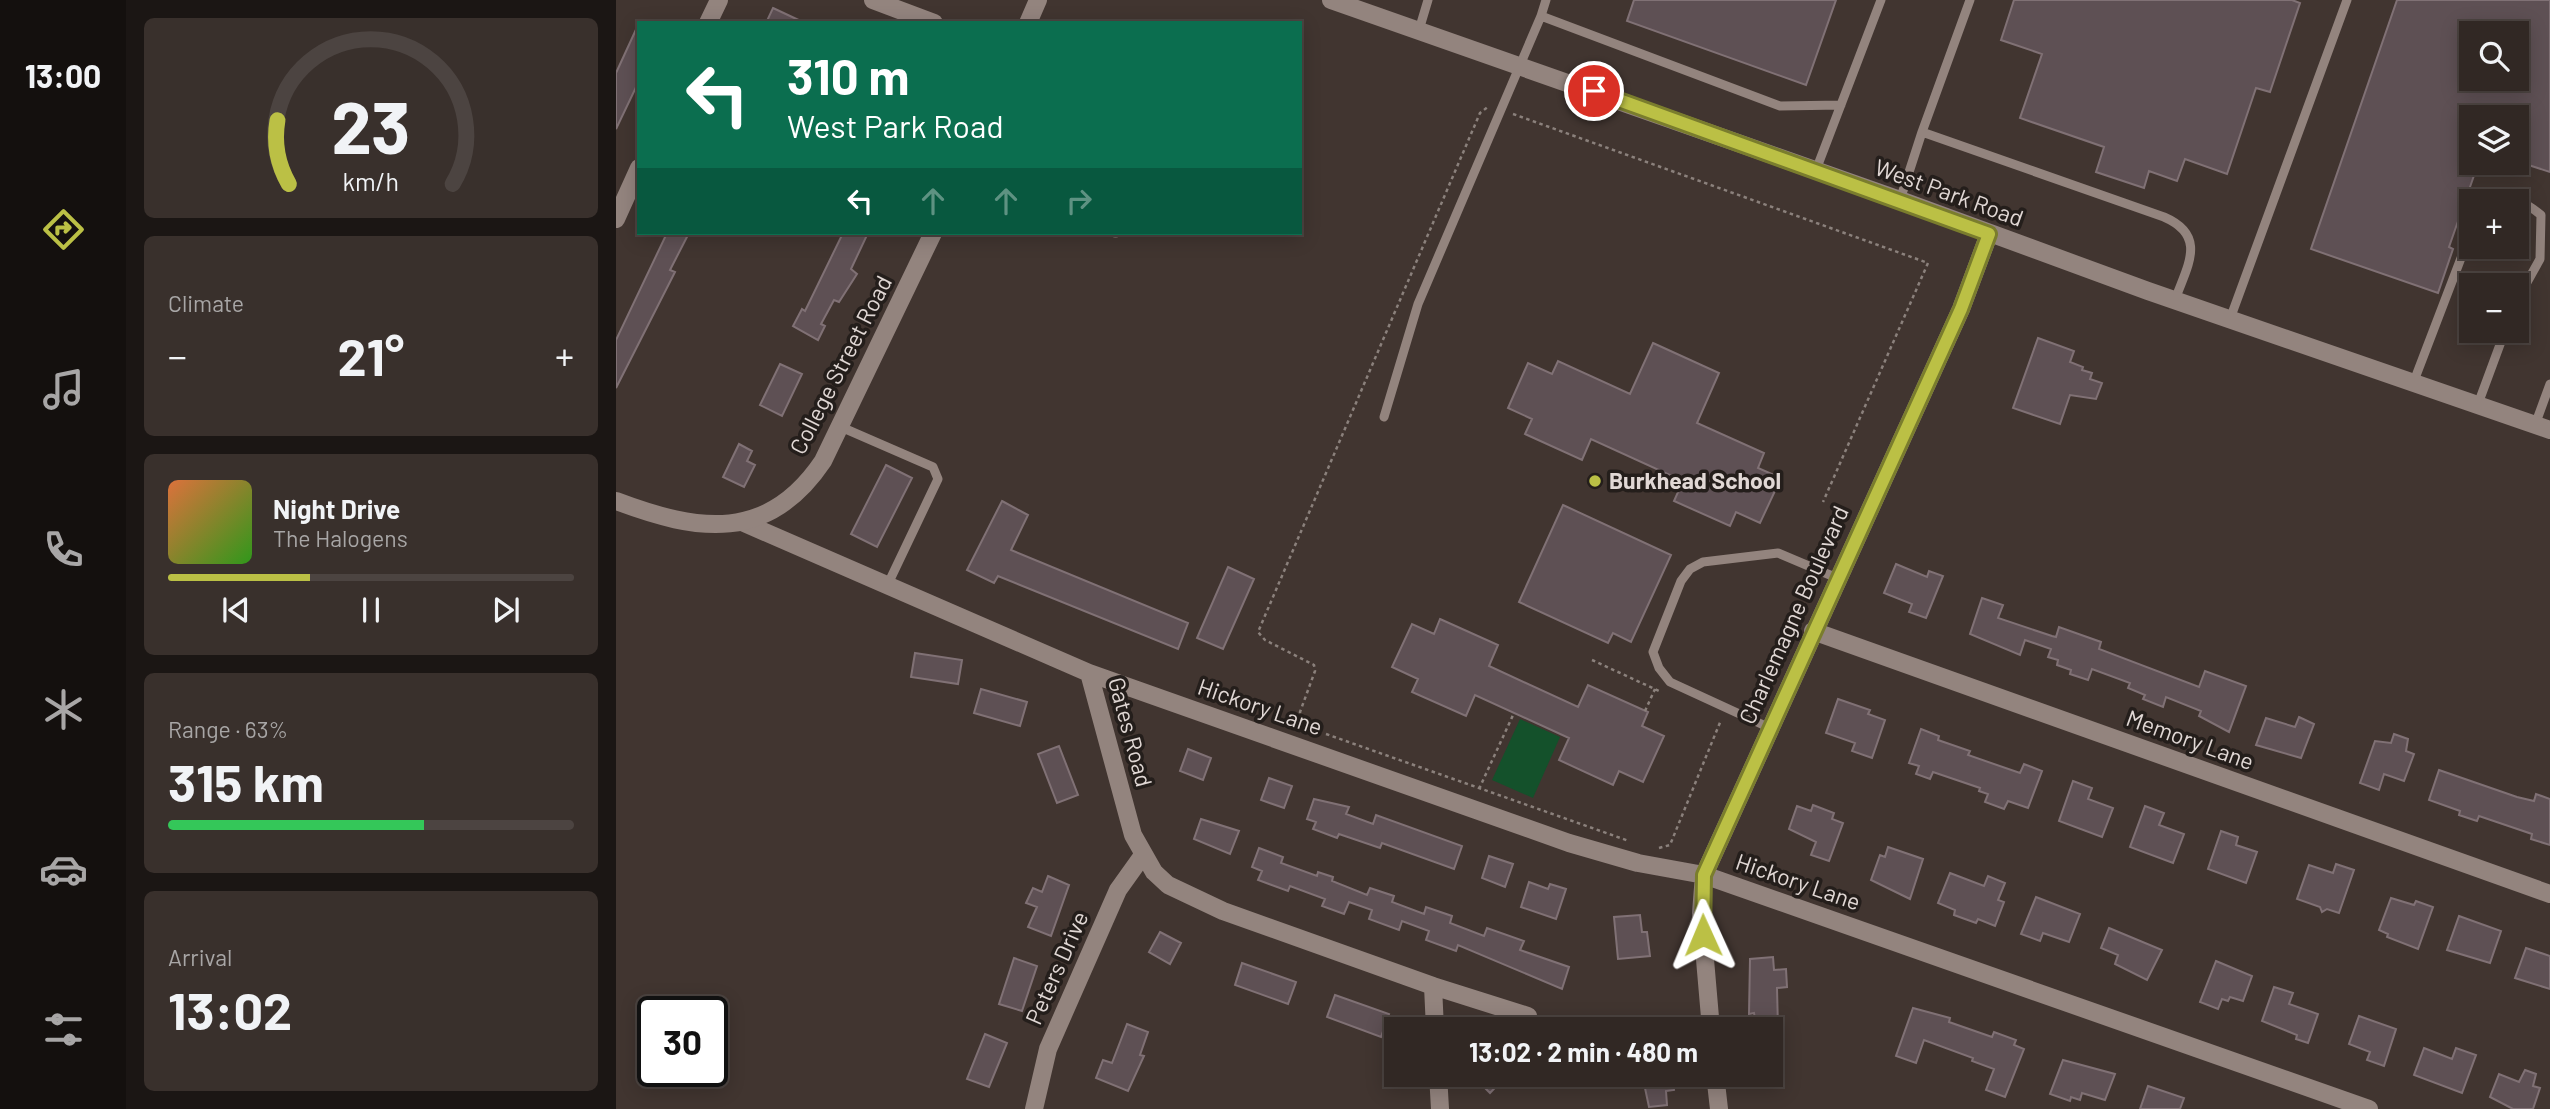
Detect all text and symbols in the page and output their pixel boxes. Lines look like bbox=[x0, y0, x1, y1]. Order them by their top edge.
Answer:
map controls bbox=[2459, 21, 2529, 343]
button: search bbox=[2459, 21, 2529, 91]
text: 310 m bbox=[787, 46, 909, 105]
icon: left bbox=[672, 49, 763, 140]
text: 13:00 bbox=[25, 56, 101, 94]
pin bbox=[1564, 61, 1624, 121]
icon: arrive bbox=[1575, 72, 1613, 110]
text: 23 bbox=[331, 81, 411, 169]
button: layers bbox=[2459, 105, 2529, 175]
text: West Park Road bbox=[787, 106, 1004, 144]
street label: West Park Road bbox=[1871, 152, 2027, 232]
text: km/h bbox=[343, 166, 399, 196]
icon: left bbox=[841, 182, 879, 220]
icon: ahead bbox=[914, 182, 952, 220]
icon: ahead bbox=[987, 182, 1025, 220]
icon: right bbox=[1060, 182, 1098, 220]
button: + bbox=[2459, 189, 2529, 259]
icon: directions bbox=[39, 205, 88, 254]
street label: College Street Road bbox=[783, 271, 897, 459]
button: − bbox=[2459, 273, 2529, 343]
text: Climate bbox=[168, 289, 244, 317]
text: 21° bbox=[338, 324, 404, 386]
text: − bbox=[168, 332, 187, 378]
text: + bbox=[555, 332, 574, 378]
icon: music bbox=[39, 365, 88, 414]
place label: Burkhead School bbox=[1609, 466, 1781, 494]
marker: Burkhead School bbox=[1587, 473, 1603, 489]
text: Night Drive bbox=[273, 493, 400, 524]
street label: Charlemagne Boulevard bbox=[1732, 501, 1854, 728]
text: The Halogens bbox=[273, 524, 408, 552]
icon: phone bbox=[39, 525, 88, 574]
icon: previous bbox=[217, 591, 255, 629]
icon: pause bbox=[352, 591, 390, 629]
icon: next bbox=[487, 591, 525, 629]
street label: Hickory Lane bbox=[1194, 672, 1326, 740]
street label: Gates Road bbox=[1103, 674, 1159, 790]
icon: climate bbox=[39, 685, 88, 734]
street label: Memory Lane bbox=[2123, 703, 2258, 775]
text: Range · 63% bbox=[168, 715, 288, 743]
text: 315 km bbox=[168, 750, 324, 812]
icon: car bbox=[39, 845, 88, 894]
street label: Hickory Lane bbox=[1732, 847, 1864, 915]
position arrow bbox=[1666, 898, 1740, 972]
street label: Peters Drive bbox=[1019, 907, 1093, 1028]
text: Arrival bbox=[168, 943, 232, 971]
text: 13:02 bbox=[168, 978, 292, 1040]
speed limit sign: 30 bbox=[637, 996, 728, 1087]
icon: filters bbox=[39, 1005, 88, 1054]
text: 13:02 · 2 min · 480 m bbox=[1469, 1036, 1698, 1067]

